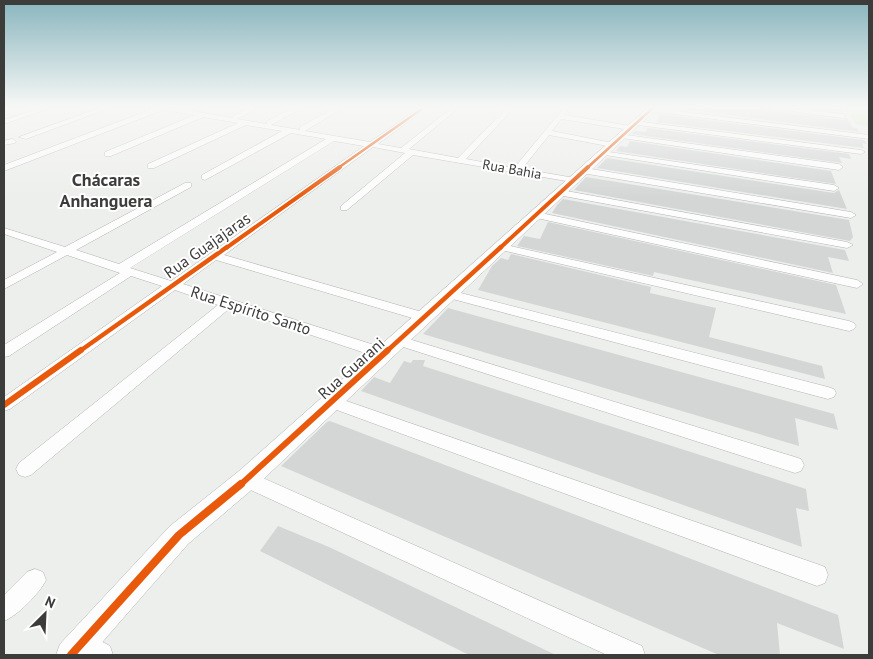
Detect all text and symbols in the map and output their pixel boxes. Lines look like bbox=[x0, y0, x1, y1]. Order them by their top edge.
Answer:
street label: Rua Bahia bbox=[481, 155, 543, 183]
district label: Chácaras Anhanguera bbox=[60, 168, 153, 212]
street label: Rua Guajajaras bbox=[160, 208, 254, 282]
street label: Rua Espírito Santo bbox=[188, 281, 314, 339]
street label: Rua Guarani bbox=[313, 333, 389, 403]
north arrow bbox=[20, 589, 70, 639]
text: N bbox=[42, 592, 58, 612]

